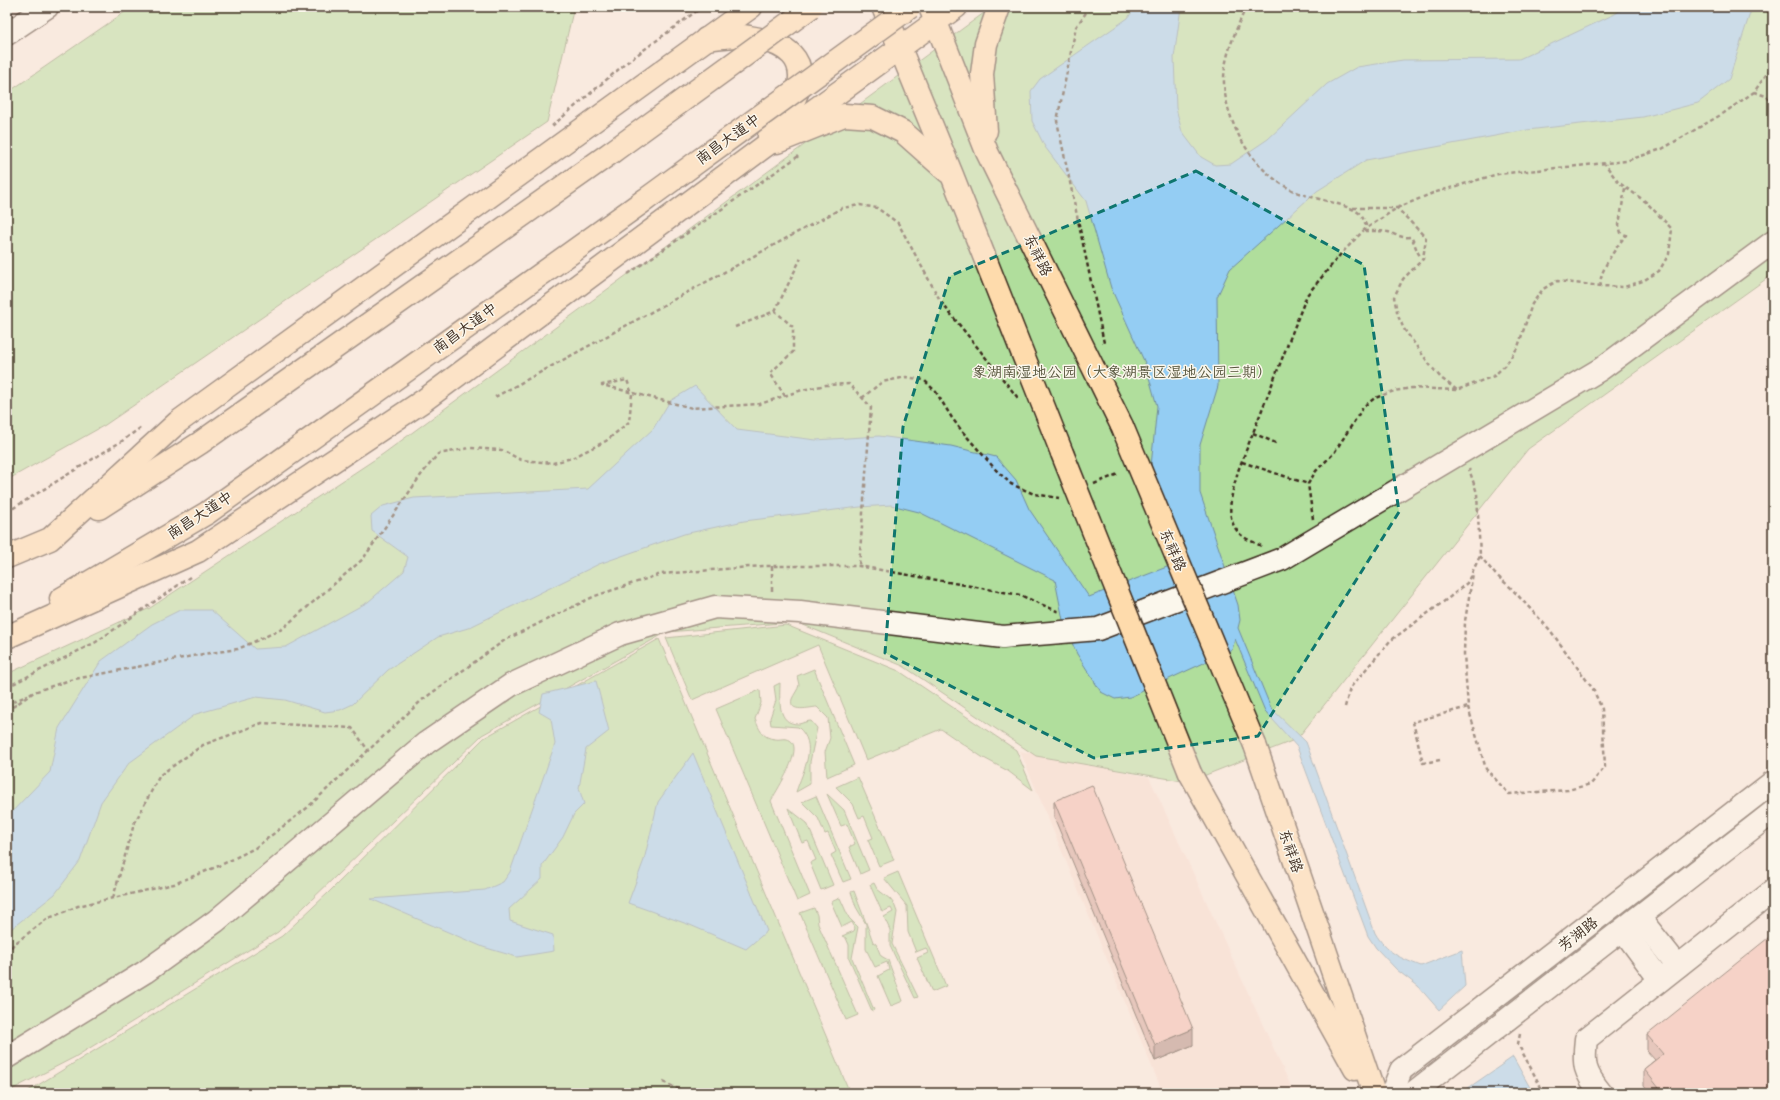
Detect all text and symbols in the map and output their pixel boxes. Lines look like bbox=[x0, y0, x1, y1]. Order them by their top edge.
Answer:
street label: 南昌大道中 bbox=[690, 106, 766, 172]
street label: 东祥路 bbox=[1016, 229, 1060, 281]
street label: 南昌大道中 bbox=[427, 295, 503, 361]
park label: 象湖南湿地公园（大象湖景区湿地公园三期） bbox=[972, 359, 1272, 385]
street label: 南昌大道中 bbox=[161, 484, 239, 546]
street label: 东祥路 bbox=[1152, 524, 1194, 576]
street label: 东祥路 bbox=[1271, 825, 1311, 877]
street label: 芳湖路 bbox=[1552, 910, 1604, 958]

